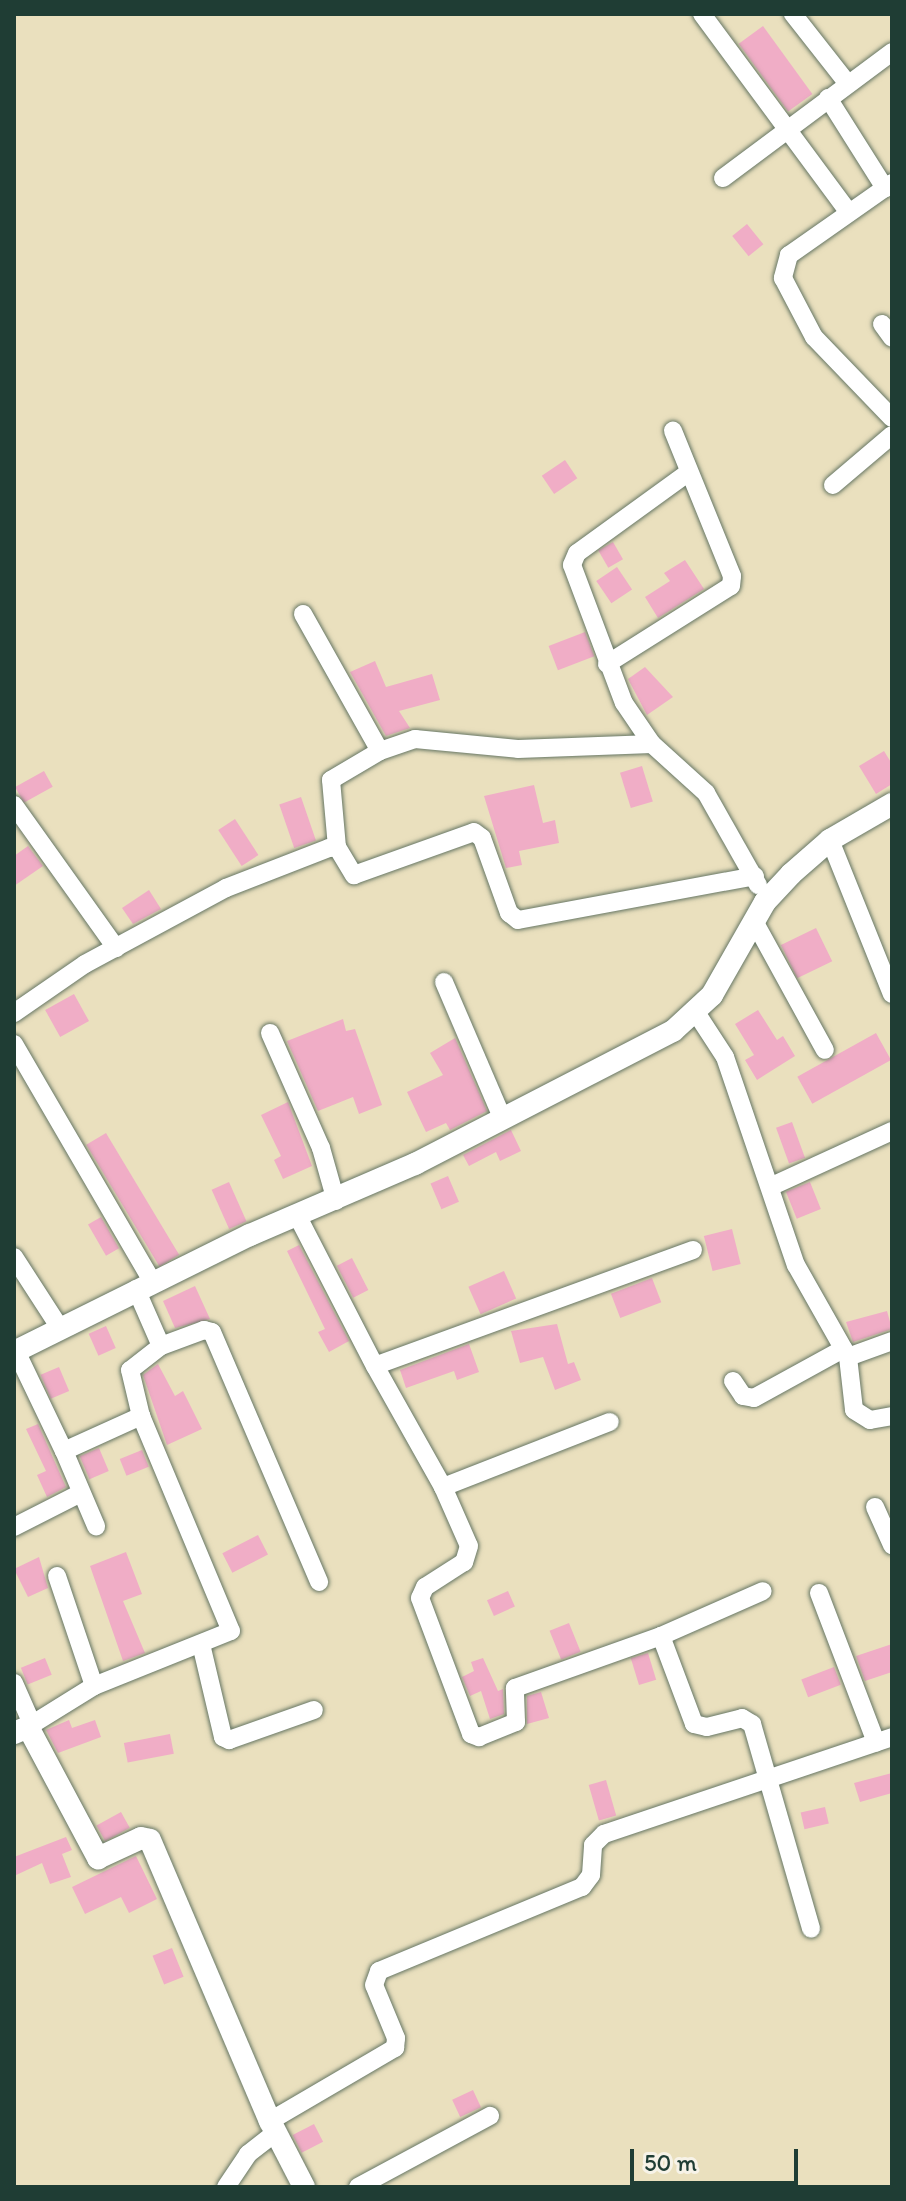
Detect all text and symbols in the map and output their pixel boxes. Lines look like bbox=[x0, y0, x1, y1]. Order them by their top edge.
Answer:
scale bar bbox=[634, 2133, 802, 2183]
text: 50 m bbox=[644, 2148, 697, 2177]

